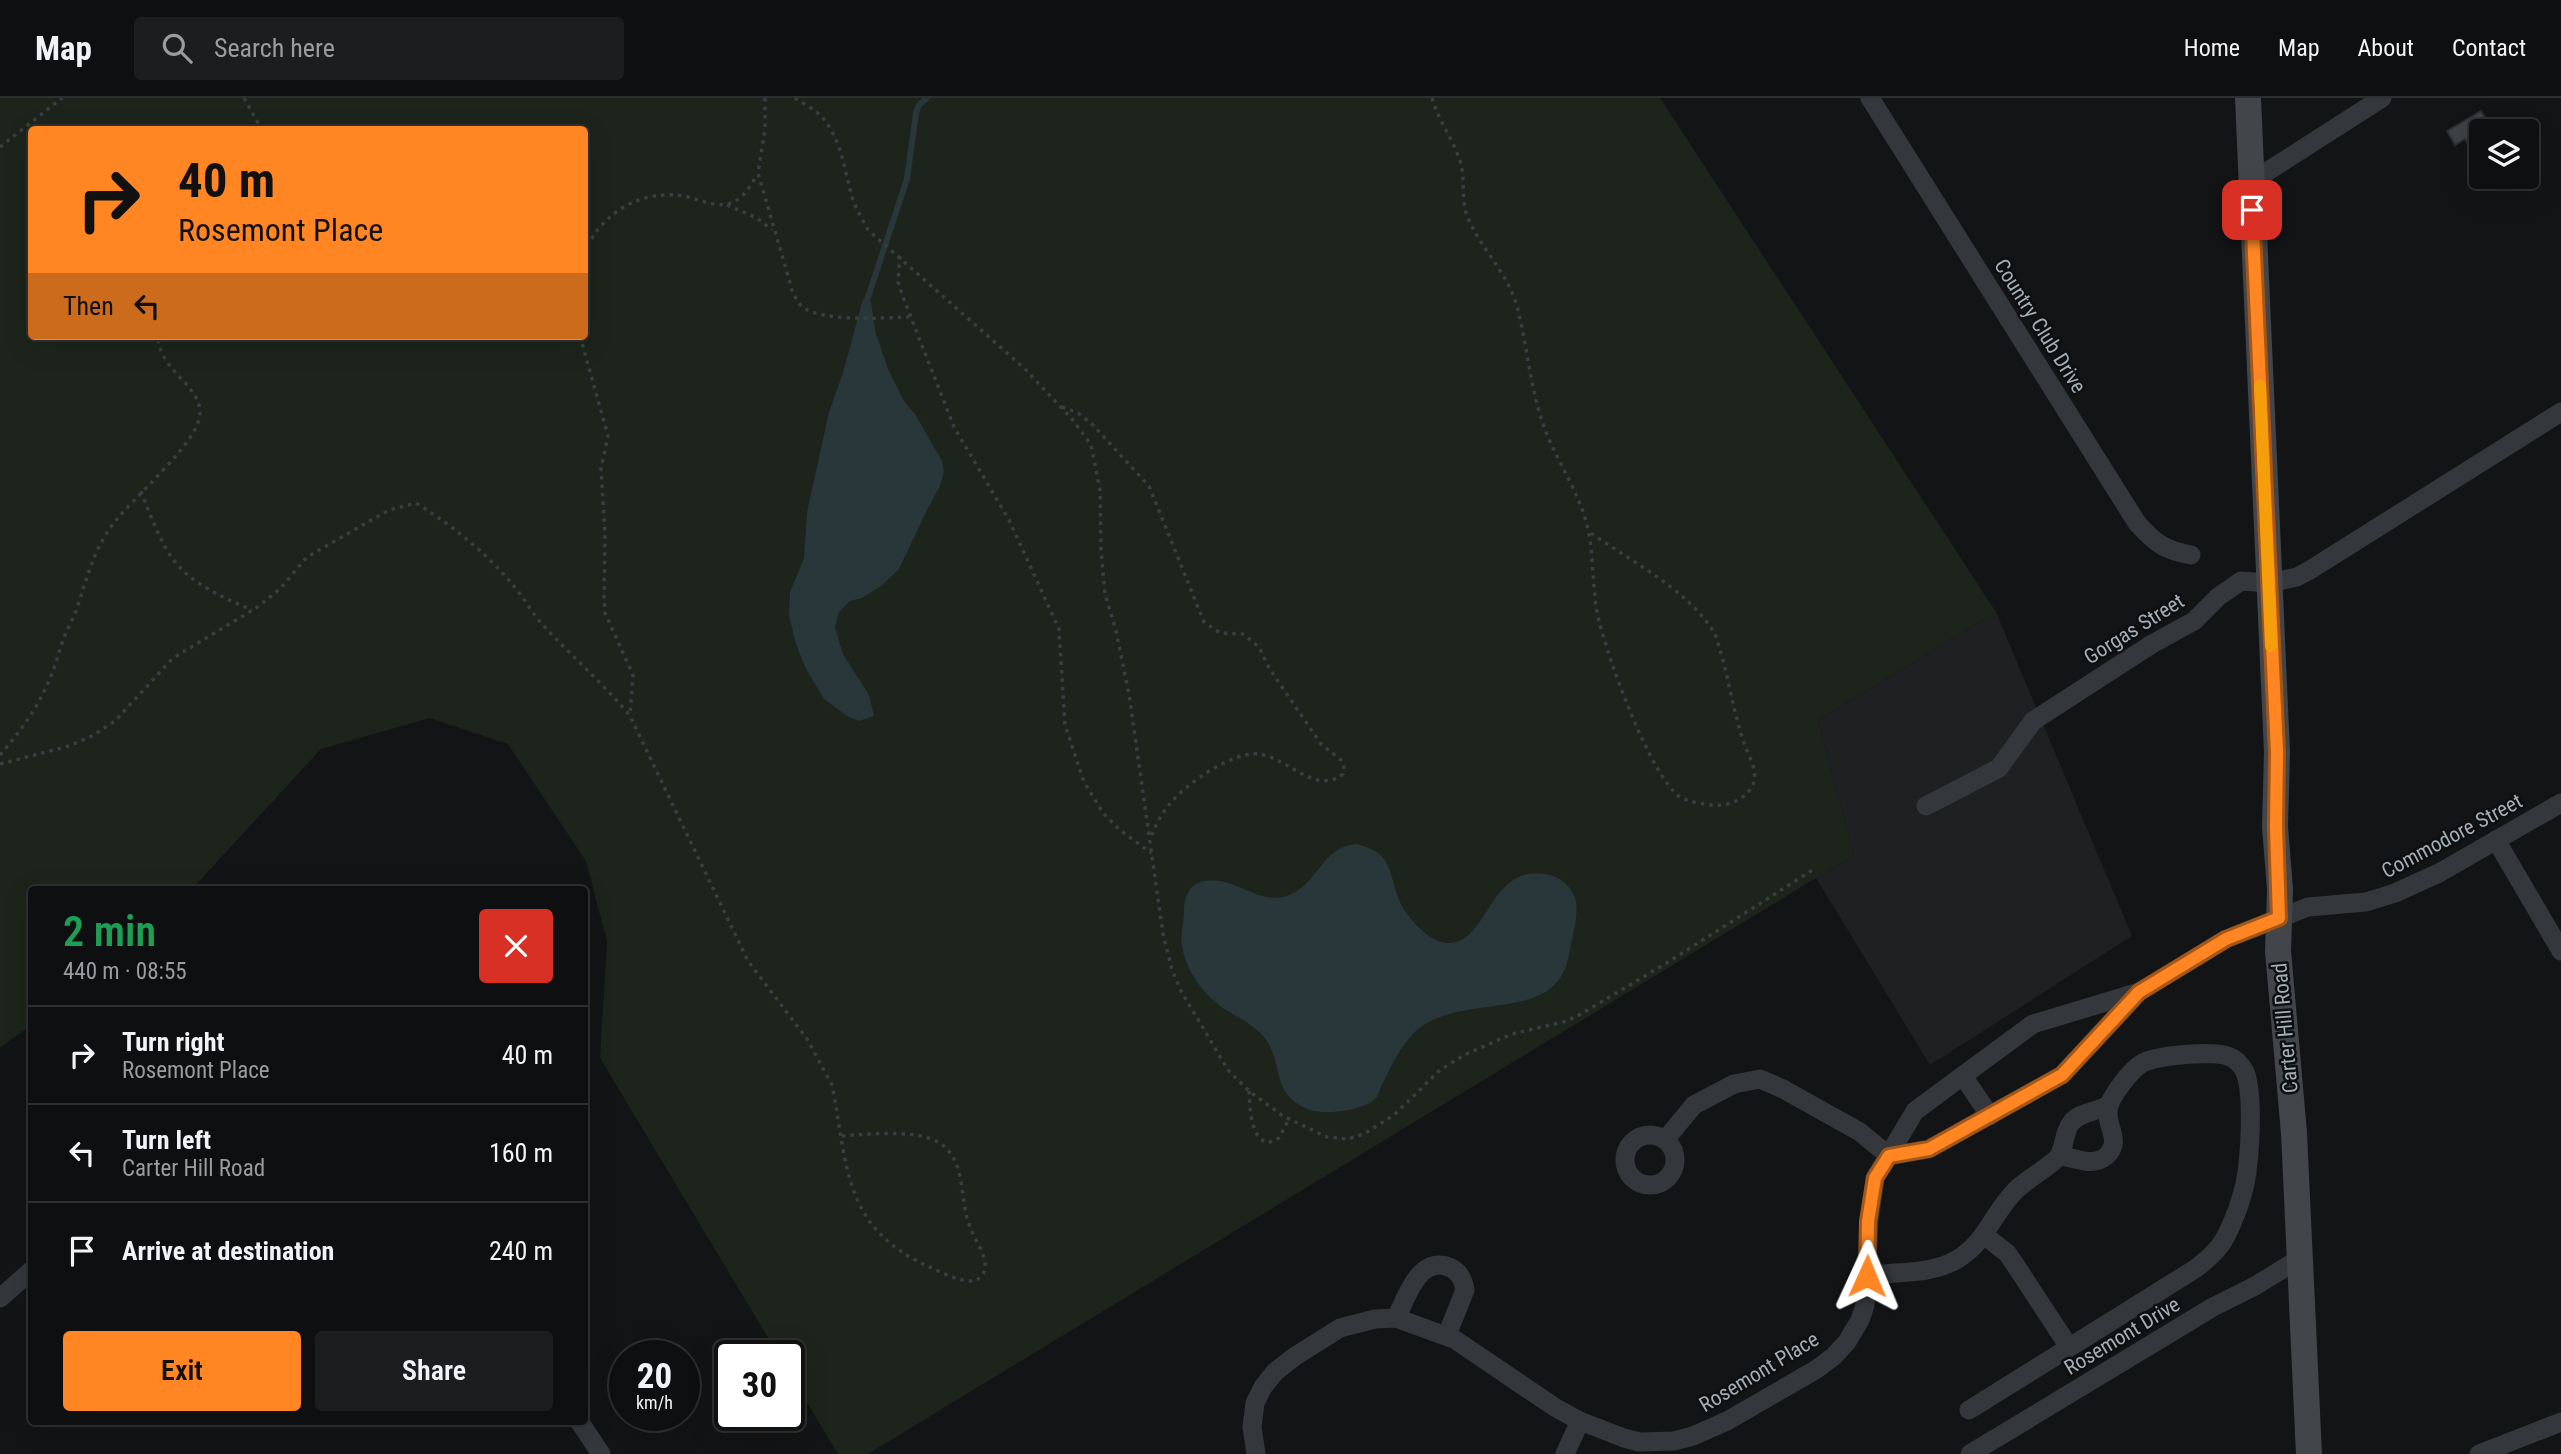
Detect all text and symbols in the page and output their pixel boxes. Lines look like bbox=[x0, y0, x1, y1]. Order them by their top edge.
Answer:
search box bbox=[134, 17, 624, 80]
text: Map bbox=[35, 29, 92, 68]
icon: search bbox=[158, 29, 196, 67]
text: Search here bbox=[214, 33, 335, 63]
text: Home bbox=[2184, 34, 2240, 62]
text: Map bbox=[2278, 34, 2320, 62]
text: About bbox=[2358, 34, 2414, 62]
text: Contact bbox=[2452, 34, 2526, 62]
map controls bbox=[2469, 119, 2539, 189]
button: layers bbox=[2469, 119, 2539, 189]
text: 40 m bbox=[178, 152, 275, 209]
icon: right bbox=[63, 154, 154, 245]
pin bbox=[2222, 180, 2282, 240]
icon: arrive bbox=[2233, 191, 2271, 229]
text: Rosemont Place bbox=[178, 211, 383, 249]
street label: Country Club Drive bbox=[1989, 255, 2091, 397]
icon: left bbox=[128, 287, 166, 325]
text: Then bbox=[63, 291, 114, 321]
street label: Gorgas Street bbox=[2080, 589, 2188, 669]
street label: Commodore Street bbox=[2378, 789, 2526, 883]
text: 2 min bbox=[63, 907, 156, 956]
button: close bbox=[479, 909, 553, 983]
text: 440 m · 08:55 bbox=[63, 958, 187, 985]
street label: Carter Hill Road bbox=[2267, 962, 2303, 1094]
text: Turn right bbox=[122, 1027, 224, 1057]
icon: right bbox=[63, 1036, 101, 1074]
text: 40 m bbox=[502, 1040, 553, 1070]
text: Rosemont Place bbox=[122, 1057, 270, 1084]
text: Turn left bbox=[122, 1125, 211, 1155]
icon: left bbox=[63, 1134, 101, 1172]
text: 160 m bbox=[489, 1138, 553, 1168]
text: Carter Hill Road bbox=[122, 1155, 265, 1182]
icon: arrive bbox=[63, 1232, 101, 1270]
text: Arrive at destination bbox=[122, 1236, 334, 1266]
text: 240 m bbox=[489, 1236, 553, 1266]
position arrow bbox=[1830, 1239, 1904, 1313]
street label: Rosemont Drive bbox=[2060, 1292, 2184, 1380]
street label: Rosemont Place bbox=[1695, 1327, 1823, 1417]
button: Exit bbox=[63, 1331, 301, 1411]
button: Share bbox=[315, 1331, 553, 1411]
speed limit sign: 30 bbox=[714, 1340, 805, 1431]
text: 20 bbox=[637, 1356, 672, 1397]
text: km/h bbox=[636, 1392, 673, 1413]

